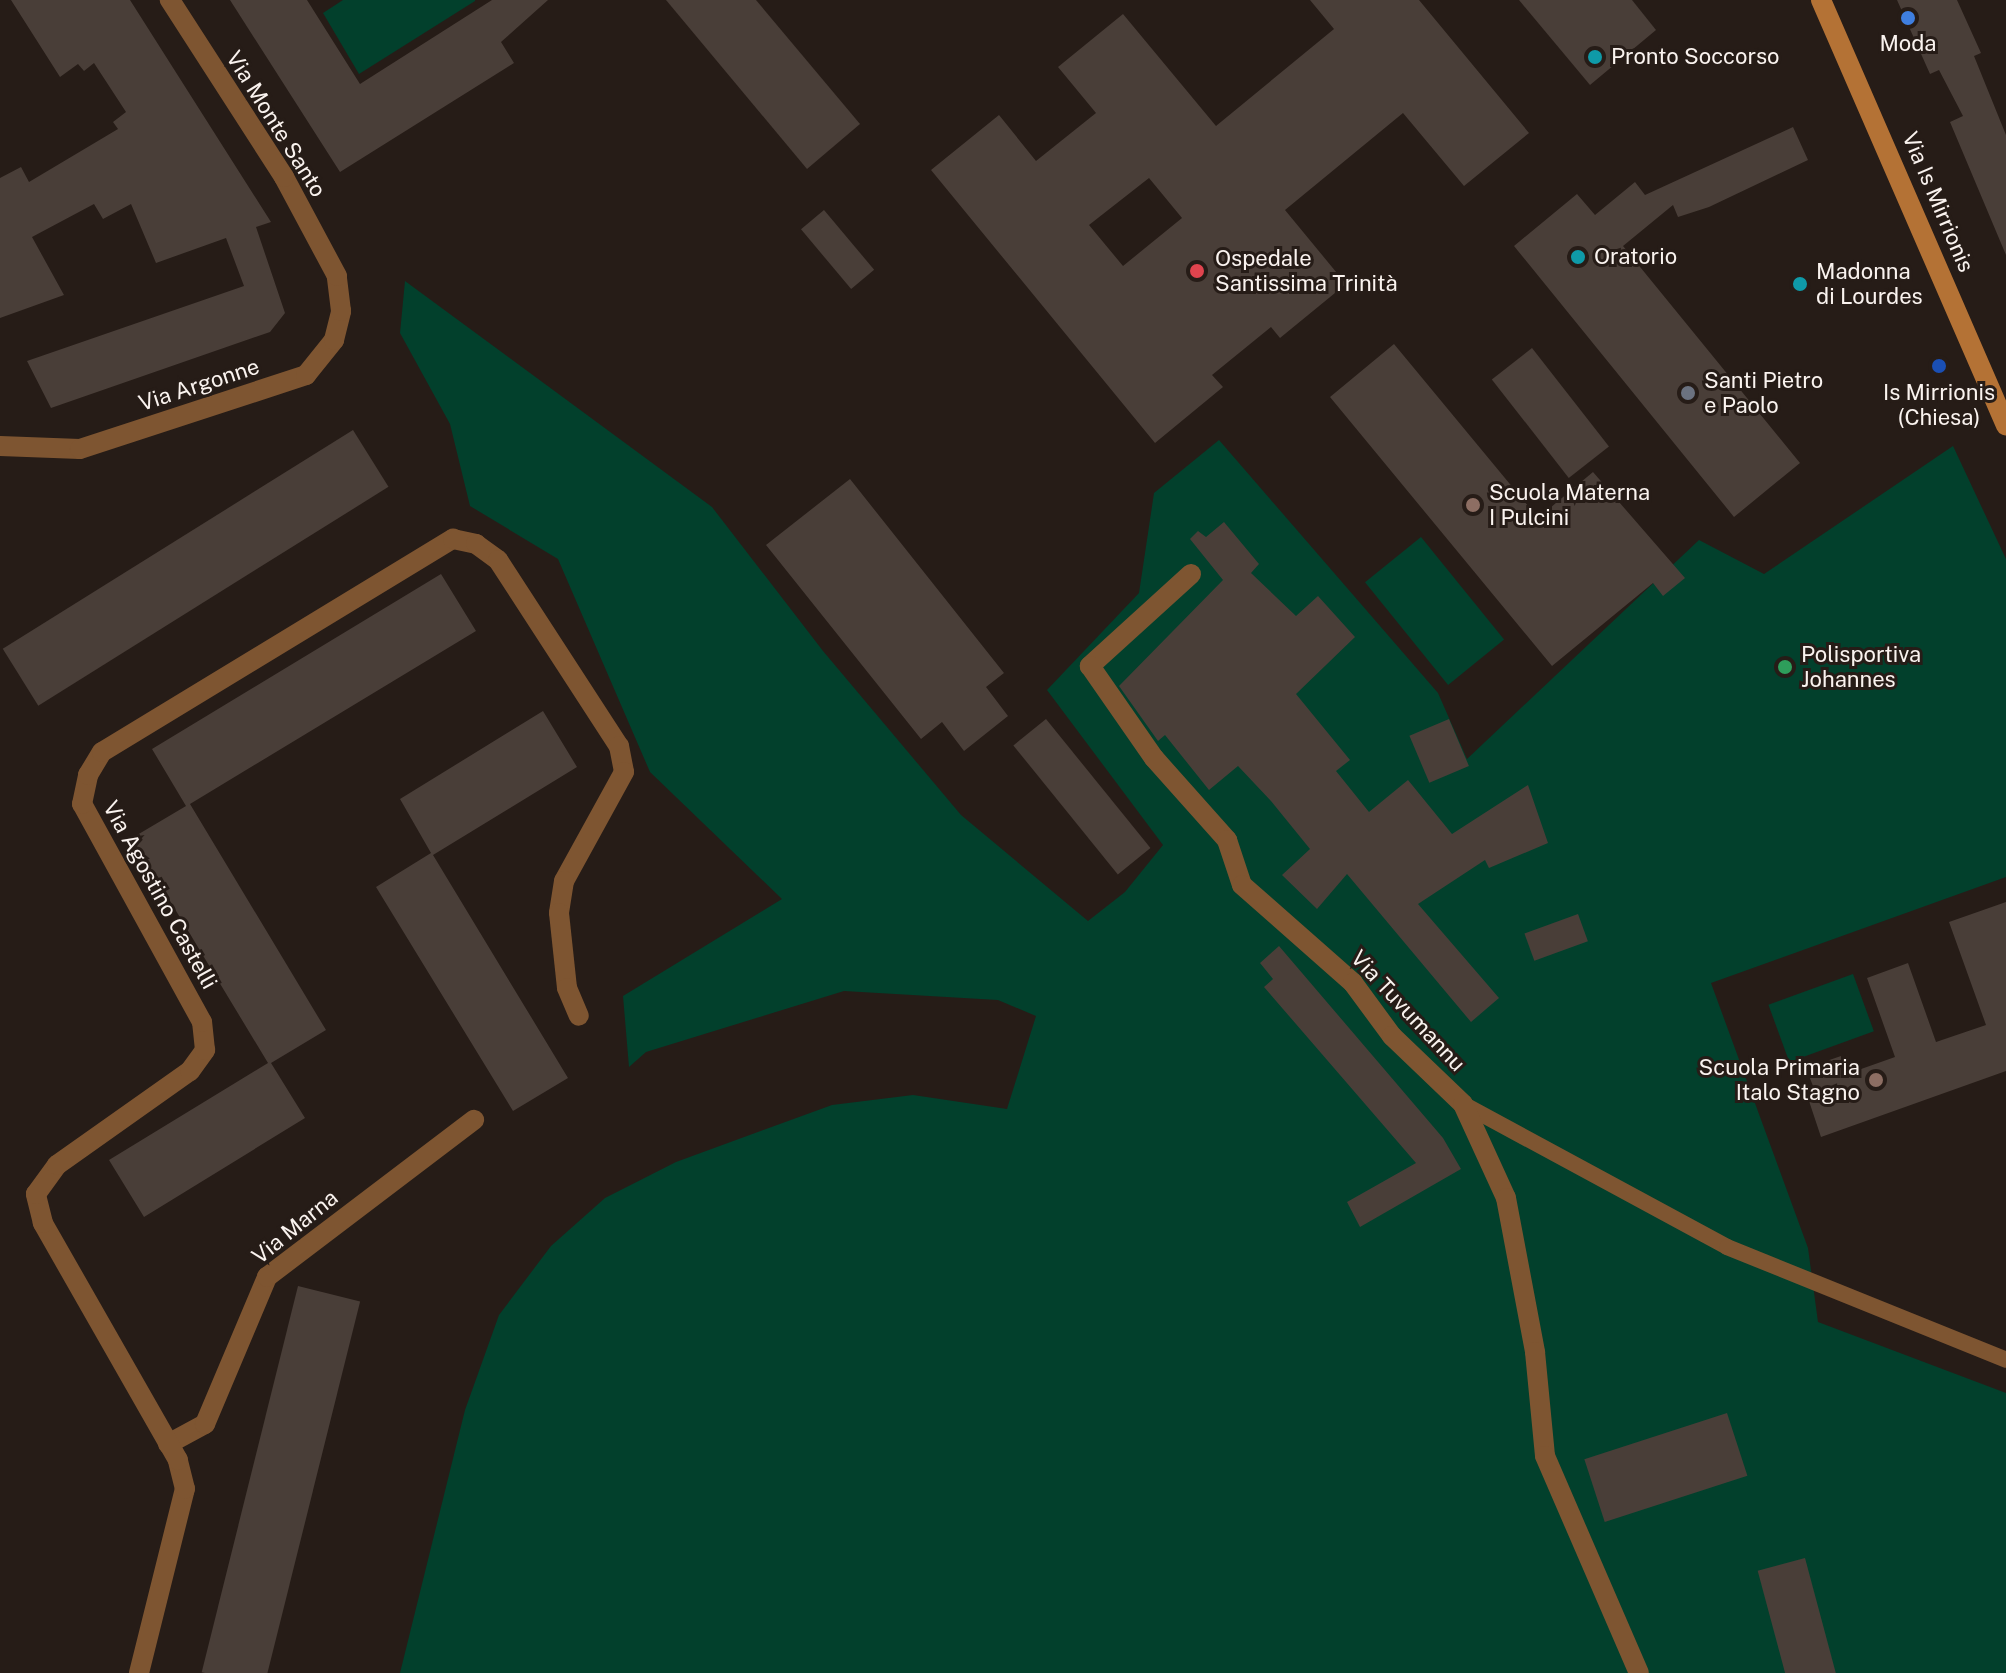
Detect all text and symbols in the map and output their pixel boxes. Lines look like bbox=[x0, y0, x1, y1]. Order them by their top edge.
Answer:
marker: Moda bbox=[1899, 9, 1917, 27]
place label: Moda bbox=[1879, 31, 1937, 57]
place label: Pronto Soccorso bbox=[1611, 44, 1780, 70]
street label: Via Monte Santo bbox=[220, 46, 332, 202]
marker: Pronto Soccorso bbox=[1586, 48, 1604, 66]
street label: Via Is Mirrionis bbox=[1897, 128, 1979, 276]
place label: Oratorio bbox=[1594, 244, 1677, 270]
place label: Ospedale Santissima Trinità bbox=[1215, 245, 1398, 296]
marker: Oratorio bbox=[1569, 248, 1587, 266]
place label: Madonna di Lourdes bbox=[1816, 258, 1923, 310]
marker: Ospedale Santissima Trinità bbox=[1186, 260, 1208, 282]
marker: Madonna di Lourdes bbox=[1791, 275, 1809, 293]
street label: Via Argonne bbox=[135, 353, 263, 417]
marker: Is Mirrionis (Chiesa) bbox=[1930, 357, 1948, 375]
place label: Santi Pietro e Paolo bbox=[1704, 367, 1823, 418]
place label: Is Mirrionis (Chiesa) bbox=[1883, 379, 1995, 430]
marker: Santi Pietro e Paolo bbox=[1679, 384, 1697, 402]
place label: Scuola Materna I Pulcini bbox=[1489, 479, 1650, 530]
marker: Scuola Materna I Pulcini bbox=[1464, 496, 1482, 514]
place label: Polisportiva Johannes bbox=[1801, 641, 1921, 692]
marker: Polisportiva Johannes bbox=[1776, 658, 1794, 676]
street label: Via Agostino Castelli bbox=[97, 796, 223, 994]
street label: Via Tuvumannu bbox=[1345, 945, 1471, 1077]
place label: Scuola Primaria Italo Stagno bbox=[1698, 1054, 1860, 1106]
marker: Scuola Primaria Italo Stagno bbox=[1867, 1071, 1885, 1089]
street label: Via Marna bbox=[247, 1184, 343, 1270]

